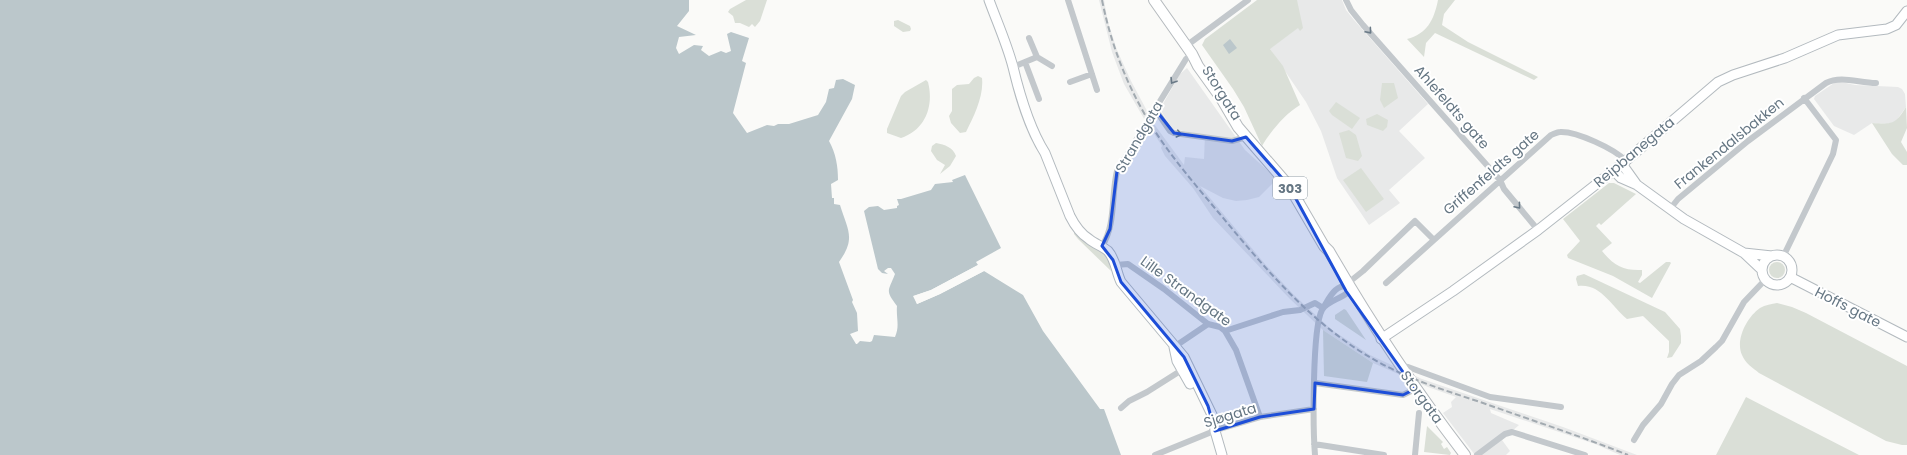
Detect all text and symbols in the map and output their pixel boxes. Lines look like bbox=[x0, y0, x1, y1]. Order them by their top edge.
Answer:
one-way arrow bbox=[1364, 27, 1371, 34]
street label: Ahlefeldts gate bbox=[1410, 61, 1494, 154]
street label: Storgata bbox=[1197, 62, 1247, 124]
one-way arrow bbox=[1170, 77, 1177, 84]
street label: Frankendalsbakken bbox=[1670, 92, 1788, 194]
street label: Strandgata bbox=[1110, 97, 1168, 177]
street label: Reipbanegata bbox=[1589, 112, 1679, 192]
street label: Griffenfeldts gate bbox=[1439, 124, 1544, 219]
one-way arrow bbox=[1175, 129, 1182, 137]
road number: 303 bbox=[1273, 177, 1307, 199]
one-way arrow bbox=[1514, 201, 1521, 208]
street label: Lille Strandgate bbox=[1136, 251, 1236, 331]
street label: Hoffs gate bbox=[1812, 282, 1885, 332]
street label: Storgata bbox=[1396, 366, 1448, 428]
street label: Sjøgata bbox=[1201, 398, 1259, 432]

